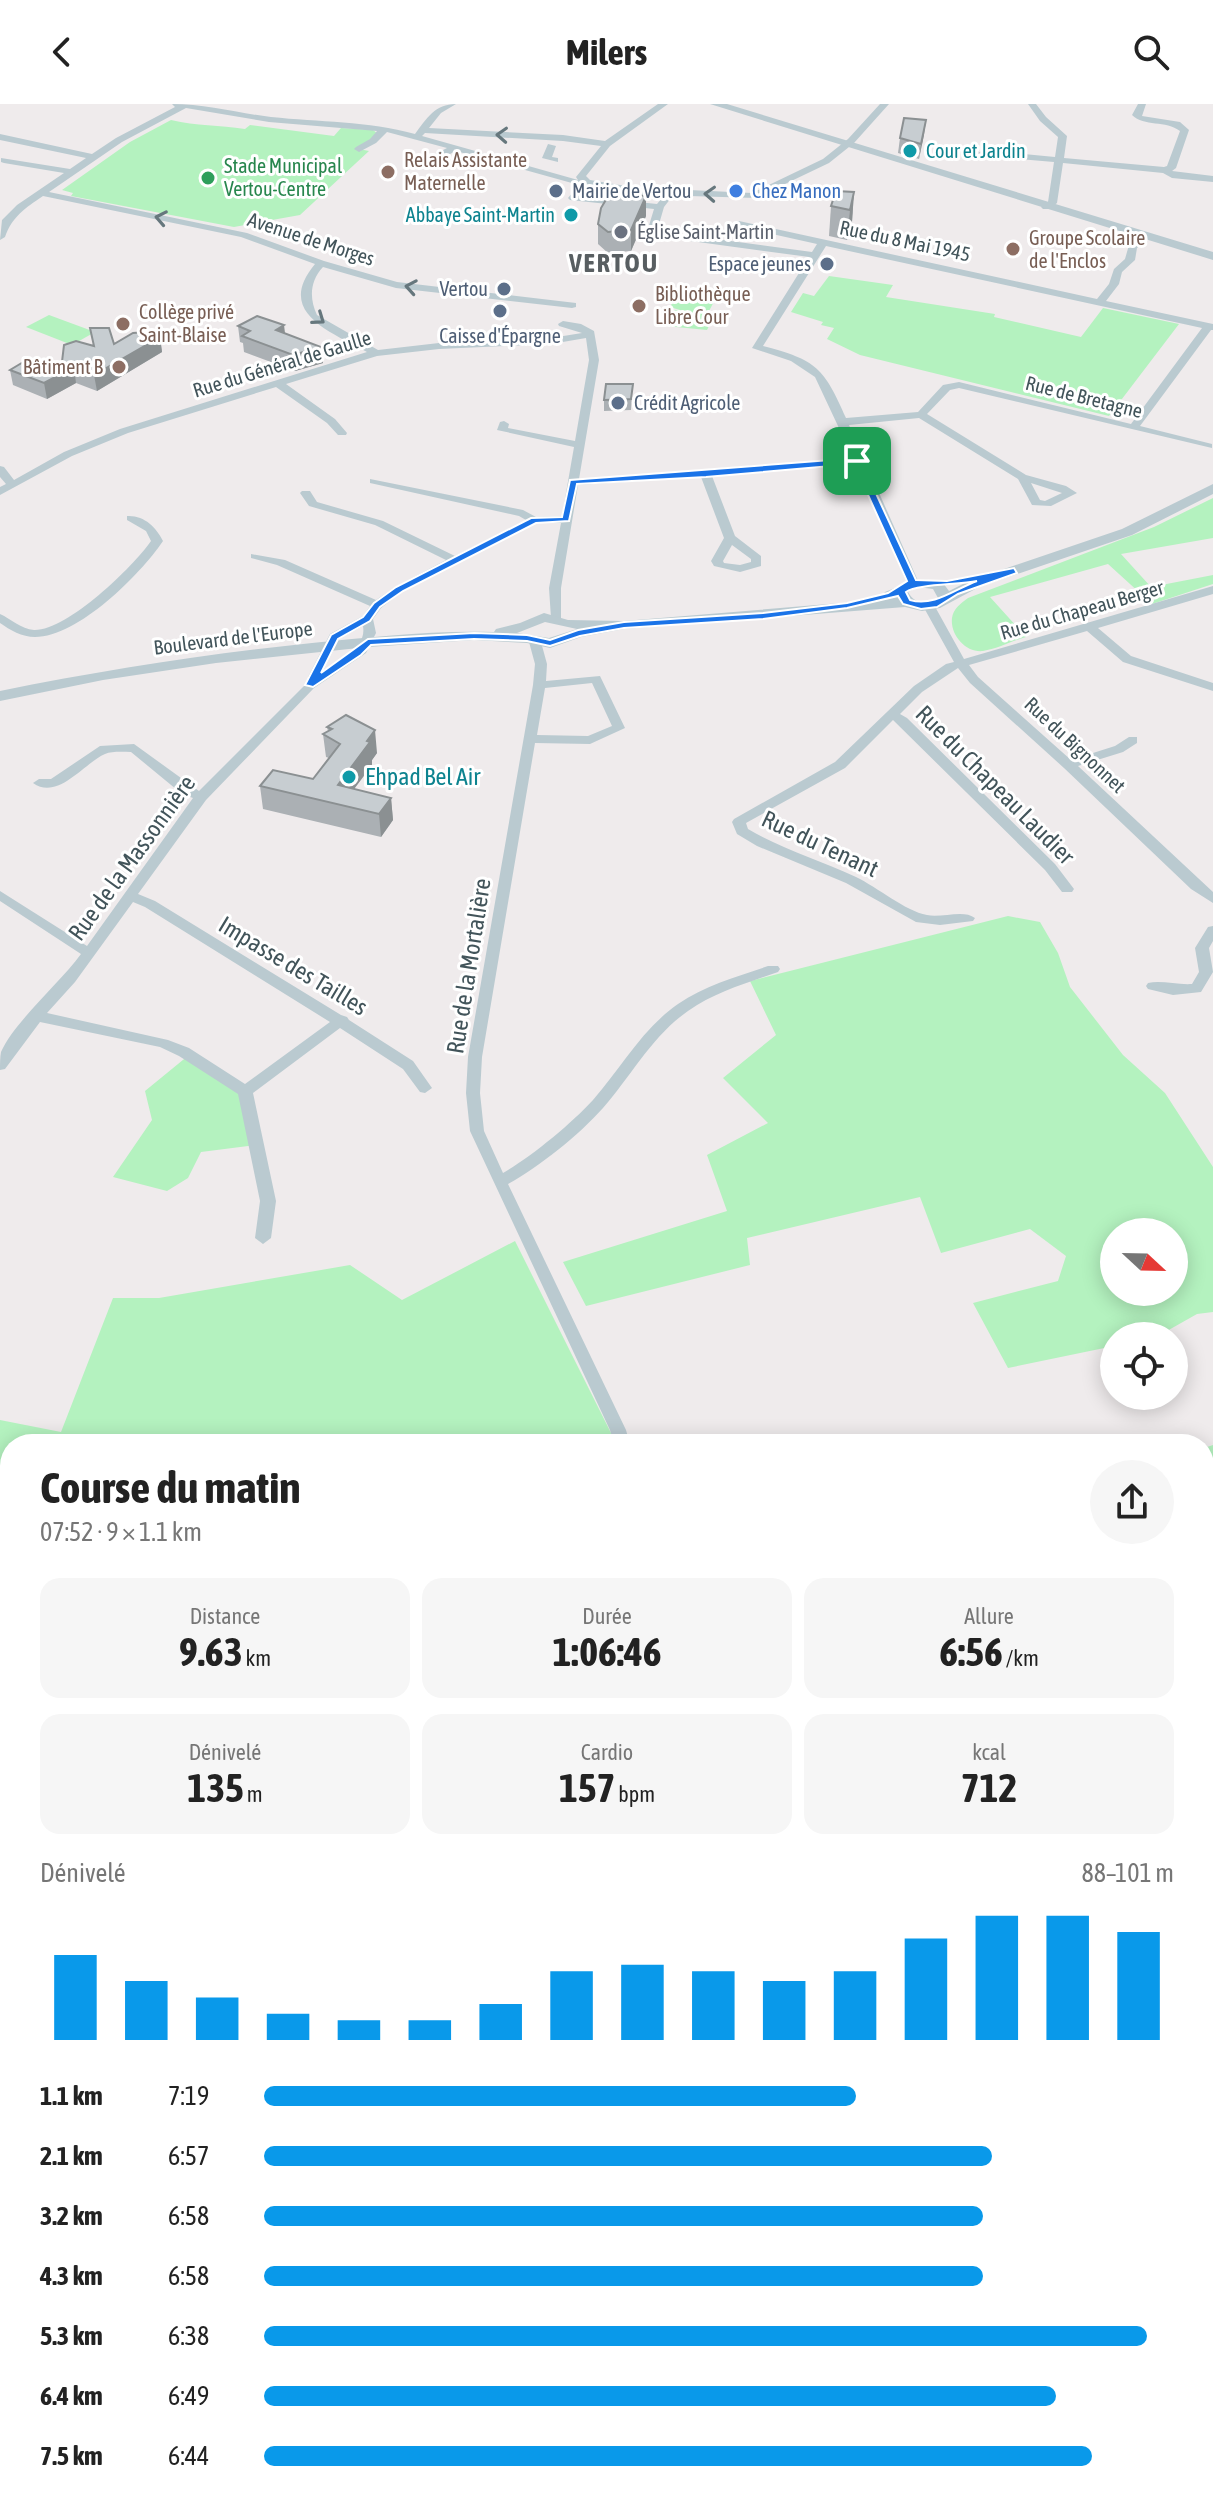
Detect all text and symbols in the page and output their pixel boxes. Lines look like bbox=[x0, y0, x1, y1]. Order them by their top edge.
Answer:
icon: back bbox=[40, 30, 84, 74]
icon: search bbox=[1129, 30, 1173, 74]
text: Milers bbox=[566, 31, 647, 73]
one-way arrow bbox=[495, 127, 508, 144]
place label: Cour et Jardin bbox=[926, 139, 1026, 162]
marker: Cour et Jardin bbox=[901, 142, 919, 160]
place label: Relais Assistante Maternelle bbox=[404, 148, 527, 194]
place label: Stade Municipal Vertou-Centre bbox=[224, 154, 343, 200]
marker: Relais Assistante Maternelle bbox=[379, 163, 397, 181]
marker: Stade Municipal Vertou-Centre bbox=[199, 169, 217, 187]
place label: Mairie de Vertou bbox=[572, 179, 692, 202]
place label: Chez Manon bbox=[752, 179, 841, 202]
marker: Mairie de Vertou bbox=[547, 182, 565, 200]
marker: Chez Manon bbox=[727, 182, 745, 200]
one-way arrow bbox=[703, 186, 716, 203]
place label: Abbaye Saint-Martin bbox=[406, 203, 555, 226]
marker: Abbaye Saint-Martin bbox=[562, 206, 580, 224]
street label: Avenue de Morges bbox=[245, 207, 377, 270]
one-way arrow bbox=[155, 210, 169, 227]
street label: Rue du 8 Mai 1945 bbox=[838, 215, 973, 266]
place label: Église Saint-Martin bbox=[637, 220, 774, 243]
marker: Église Saint-Martin bbox=[612, 223, 630, 241]
place label: Groupe Scolaire de l'Enclos bbox=[1029, 226, 1145, 272]
marker: Groupe Scolaire de l'Enclos bbox=[1004, 240, 1022, 258]
district label: VERTOU bbox=[568, 248, 659, 278]
place label: Espace jeunes bbox=[708, 252, 811, 275]
marker: Espace jeunes bbox=[818, 255, 836, 273]
place label: Vertou bbox=[439, 277, 488, 300]
one-way arrow bbox=[404, 280, 418, 297]
marker: Vertou bbox=[495, 280, 513, 298]
place label: Bibliothèque Libre Cour bbox=[655, 282, 751, 328]
marker: Bibliothèque Libre Cour bbox=[630, 297, 648, 315]
place label: Collège privé Saint-Blaise bbox=[139, 300, 234, 346]
marker: Caisse d'Épargne bbox=[491, 302, 509, 320]
one-way arrow bbox=[311, 309, 325, 324]
marker: Collège privé Saint-Blaise bbox=[114, 315, 132, 333]
place label: Caisse d'Épargne bbox=[439, 324, 561, 347]
street label: Rue du Général de Gaulle bbox=[190, 325, 374, 402]
place label: Bâtiment B bbox=[23, 355, 104, 378]
marker: Bâtiment B bbox=[110, 358, 128, 376]
street label: Rue de Bretagne bbox=[1023, 371, 1145, 422]
place label: Crédit Agricole bbox=[634, 391, 740, 414]
marker: Crédit Agricole bbox=[609, 394, 627, 412]
pin bbox=[823, 427, 891, 495]
icon: arrive bbox=[835, 439, 879, 483]
street label: Rue du Chapeau Berger bbox=[998, 575, 1167, 644]
street label: Boulevard de l'Europe bbox=[152, 616, 314, 659]
street label: Rue du Bignonnet bbox=[1020, 692, 1131, 797]
street label: Rue du Chapeau Laudier bbox=[911, 700, 1081, 870]
place label: Ehpad Bel Air bbox=[365, 763, 481, 790]
marker: Ehpad Bel Air bbox=[340, 768, 358, 786]
street label: Rue de la Massonnière bbox=[63, 770, 200, 945]
street label: Rue du Tenant bbox=[758, 805, 883, 882]
street label: Rue de la Mortalière bbox=[441, 876, 496, 1056]
street label: Impasse des Tailles bbox=[214, 911, 372, 1021]
north arrow bbox=[1100, 1218, 1188, 1306]
map controls bbox=[1100, 1218, 1188, 1410]
button: locate bbox=[1100, 1322, 1188, 1410]
button: share bbox=[1090, 1460, 1174, 1544]
text: Course du matin bbox=[40, 1462, 301, 1512]
text: 07:52 · 9 × 1.1 km bbox=[40, 1517, 202, 1547]
text: Distance bbox=[190, 1603, 260, 1629]
text: Durée bbox=[582, 1603, 632, 1629]
text: Allure bbox=[964, 1603, 1014, 1629]
text: 9.63 bbox=[179, 1629, 242, 1674]
text: 1:06:46 bbox=[552, 1629, 662, 1674]
text: 6:56 bbox=[939, 1629, 1003, 1674]
text: km bbox=[242, 1645, 271, 1671]
text: /km bbox=[1003, 1645, 1039, 1671]
text: Dénivelé bbox=[189, 1739, 261, 1765]
text: Cardio bbox=[581, 1739, 633, 1765]
text: kcal bbox=[972, 1739, 1006, 1765]
text: 135 bbox=[187, 1765, 244, 1810]
text: 157 bbox=[559, 1765, 615, 1810]
text: 712 bbox=[961, 1765, 1017, 1810]
text: m bbox=[244, 1781, 263, 1807]
text: bpm bbox=[615, 1781, 655, 1807]
text: Dénivelé bbox=[40, 1858, 126, 1888]
text: 88–101 m bbox=[1082, 1858, 1174, 1888]
text: 1.1 km bbox=[40, 2081, 103, 2111]
text: 7:19 bbox=[168, 2081, 209, 2111]
text: 2.1 km bbox=[40, 2141, 103, 2171]
text: 6:57 bbox=[168, 2141, 209, 2171]
text: 3.2 km bbox=[40, 2201, 103, 2231]
text: 6:58 bbox=[168, 2201, 209, 2231]
text: 4.3 km bbox=[40, 2261, 103, 2291]
text: 6:58 bbox=[168, 2261, 209, 2291]
text: 5.3 km bbox=[40, 2321, 103, 2351]
text: 6:38 bbox=[168, 2321, 209, 2351]
text: 6.4 km bbox=[40, 2381, 103, 2411]
text: 6:49 bbox=[168, 2381, 209, 2411]
text: 7.5 km bbox=[40, 2441, 103, 2471]
text: 6:44 bbox=[168, 2441, 209, 2471]

